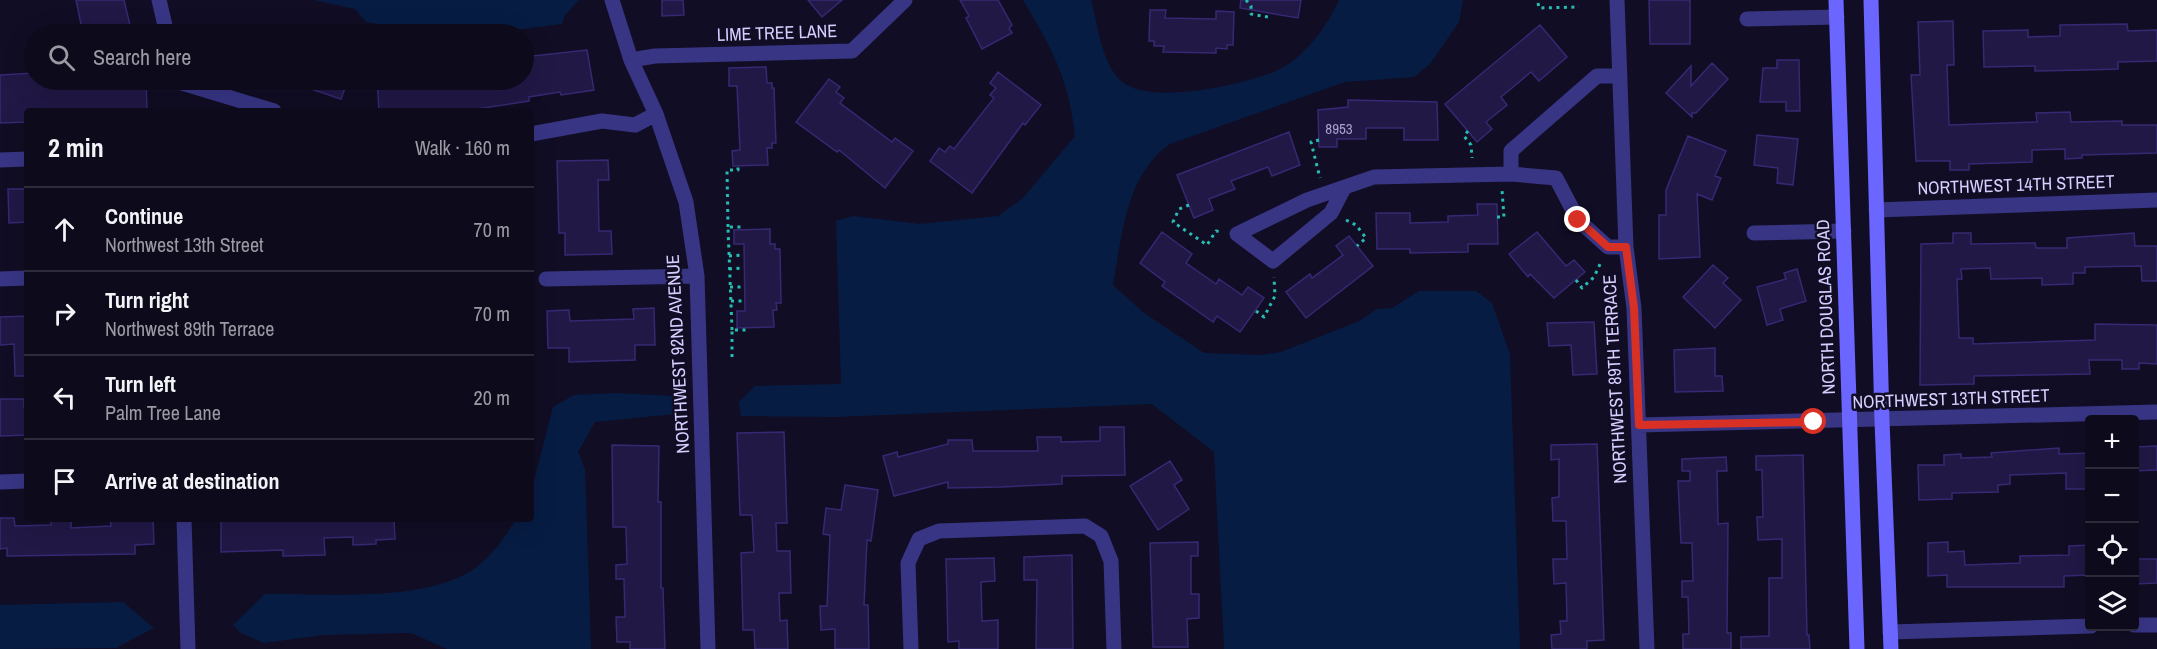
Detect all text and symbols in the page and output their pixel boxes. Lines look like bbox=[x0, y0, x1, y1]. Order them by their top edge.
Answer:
street label: LIME TREE LANE bbox=[716, 18, 838, 47]
search box bbox=[24, 24, 534, 90]
icon: search bbox=[45, 41, 78, 74]
text: Search here bbox=[93, 42, 191, 72]
house number: 8953 bbox=[1325, 118, 1353, 139]
text: 2 min bbox=[48, 130, 104, 165]
text: Walk · 160 m bbox=[415, 134, 510, 161]
street label: NORTHWEST 14TH STREET bbox=[1917, 169, 2115, 200]
text: Continue bbox=[105, 201, 183, 231]
route end bbox=[1564, 206, 1590, 232]
icon: ahead bbox=[48, 213, 81, 246]
text: 70 m bbox=[474, 216, 510, 243]
street label: NORTH DOUGLAS ROAD bbox=[1810, 219, 1841, 395]
text: Northwest 13th Street bbox=[105, 231, 264, 258]
street label: NORTHWEST 92ND AVENUE bbox=[660, 254, 695, 454]
street label: NORTHWEST 89TH TERRACE bbox=[1597, 274, 1632, 484]
text: Turn right bbox=[105, 285, 189, 315]
icon: right bbox=[48, 297, 81, 330]
text: 70 m bbox=[474, 300, 510, 327]
text: Northwest 89th Terrace bbox=[105, 315, 274, 342]
text: Turn left bbox=[105, 369, 176, 399]
icon: left bbox=[48, 381, 81, 414]
street label: NORTHWEST 13TH STREET bbox=[1852, 383, 2050, 414]
text: 20 m bbox=[474, 384, 510, 411]
text: Palm Tree Lane bbox=[105, 399, 221, 426]
route start bbox=[1800, 408, 1826, 434]
map controls bbox=[2085, 415, 2139, 631]
button: + bbox=[2085, 415, 2139, 469]
icon: arrive bbox=[48, 465, 81, 498]
text: Arrive at destination bbox=[105, 466, 279, 496]
button: − bbox=[2085, 469, 2139, 523]
button: locate bbox=[2085, 523, 2139, 577]
button: layers bbox=[2085, 577, 2139, 631]

